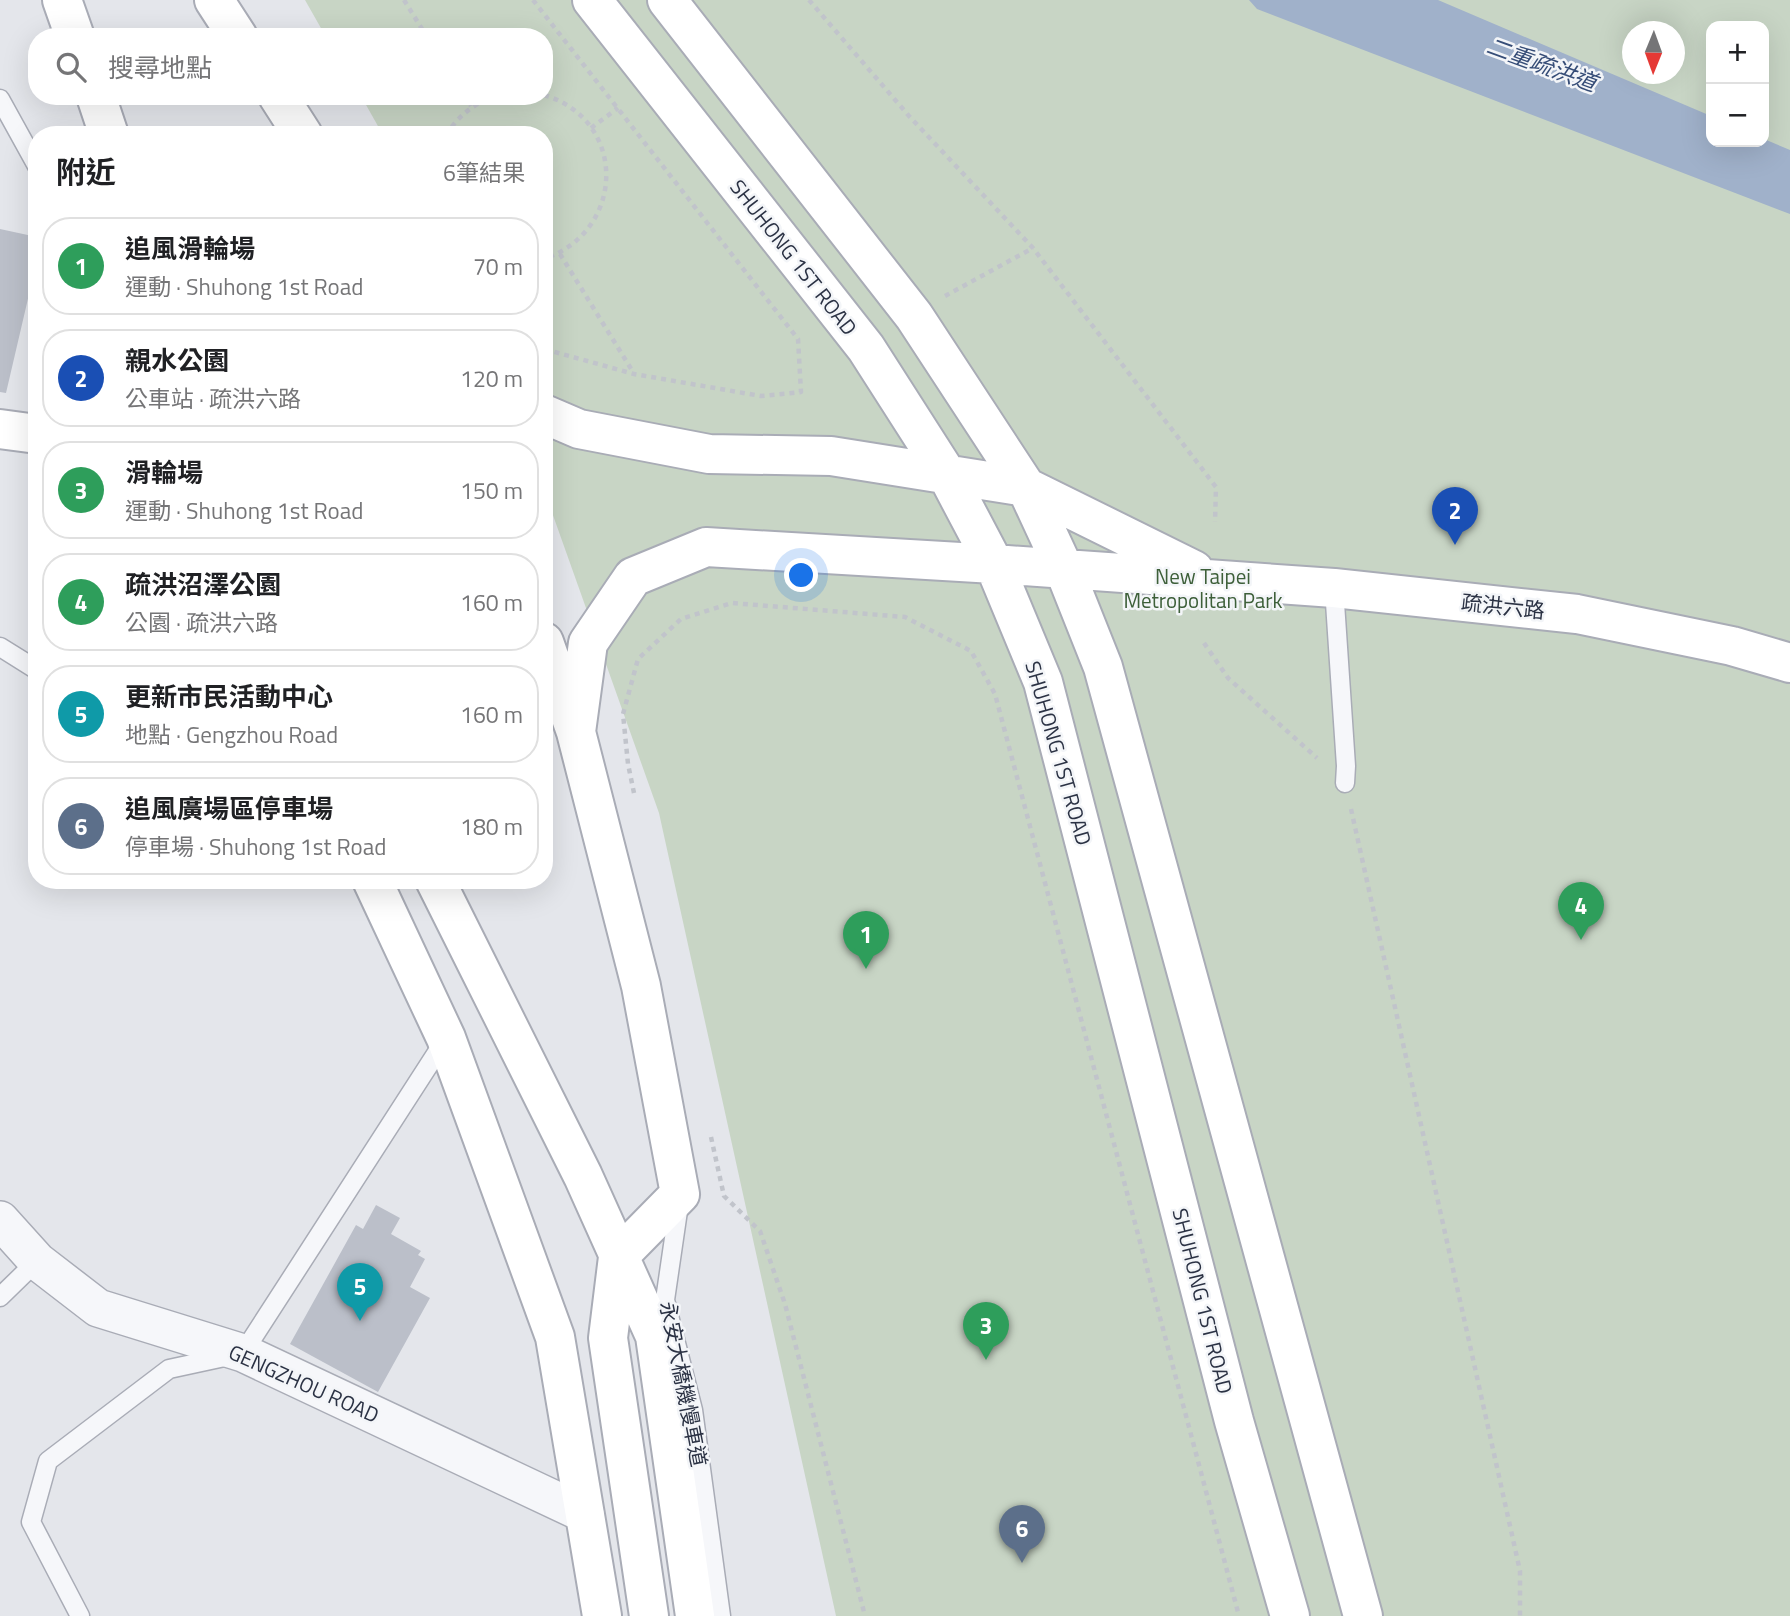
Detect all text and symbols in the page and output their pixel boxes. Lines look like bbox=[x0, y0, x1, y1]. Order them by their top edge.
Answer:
north arrow bbox=[1622, 21, 1685, 84]
map controls bbox=[1706, 21, 1769, 147]
button: + bbox=[1706, 21, 1769, 84]
search box bbox=[28, 28, 553, 105]
water label: 二重疏洪道 bbox=[1482, 28, 1605, 101]
icon: search bbox=[52, 48, 90, 86]
text: 搜尋地點 bbox=[108, 48, 212, 87]
button: − bbox=[1706, 84, 1769, 147]
text: 附近 bbox=[56, 149, 116, 195]
text: 6筆結果 bbox=[443, 155, 525, 190]
street label: SHUHONG 1ST ROAD bbox=[723, 172, 865, 342]
text: 追風滑輪場 bbox=[125, 229, 255, 268]
text: 1 bbox=[75, 249, 87, 284]
text: 70 m bbox=[473, 249, 523, 284]
text: 運動 · Shuhong 1st Road bbox=[125, 269, 363, 304]
text: 親水公園 bbox=[125, 341, 229, 380]
text: 2 bbox=[75, 361, 87, 396]
text: 120 m bbox=[460, 361, 523, 396]
text: 公車站 · 疏洪六路 bbox=[125, 381, 301, 416]
text: 滑輪場 bbox=[125, 453, 203, 492]
text: 3 bbox=[75, 473, 87, 508]
text: 150 m bbox=[460, 473, 523, 508]
pin: 2 bbox=[1432, 487, 1478, 545]
text: 運動 · Shuhong 1st Road bbox=[125, 493, 363, 528]
your location bbox=[784, 558, 818, 592]
park label: New Taipei Metropolitan Park bbox=[1123, 560, 1283, 616]
text: 疏洪沼澤公園 bbox=[125, 565, 281, 604]
text: 4 bbox=[75, 585, 87, 620]
text: 160 m bbox=[460, 585, 523, 620]
street label: 疏洪六路 bbox=[1460, 586, 1546, 626]
text: 公園 · 疏洪六路 bbox=[125, 605, 278, 640]
street label: SHUHONG 1ST ROAD bbox=[1017, 657, 1101, 849]
text: 更新市民活動中心 bbox=[125, 677, 333, 716]
text: 5 bbox=[75, 697, 87, 732]
text: 160 m bbox=[460, 697, 523, 732]
text: 地點 · Gengzhou Road bbox=[125, 717, 338, 752]
text: 追風廣場區停車場 bbox=[125, 789, 333, 828]
text: 6 bbox=[75, 809, 87, 844]
text: 180 m bbox=[460, 809, 523, 844]
text: 停車場 · Shuhong 1st Road bbox=[125, 829, 386, 864]
pin: 4 bbox=[1558, 882, 1604, 940]
pin: 1 bbox=[843, 911, 889, 969]
street label: SHUHONG 1ST ROAD bbox=[1164, 1205, 1242, 1397]
pin: 5 bbox=[337, 1263, 383, 1321]
street label: 永安大橋機慢車道 bbox=[652, 1298, 716, 1470]
pin: 3 bbox=[963, 1302, 1009, 1360]
street label: GENGZHOU ROAD bbox=[224, 1335, 384, 1431]
pin: 6 bbox=[999, 1505, 1045, 1563]

